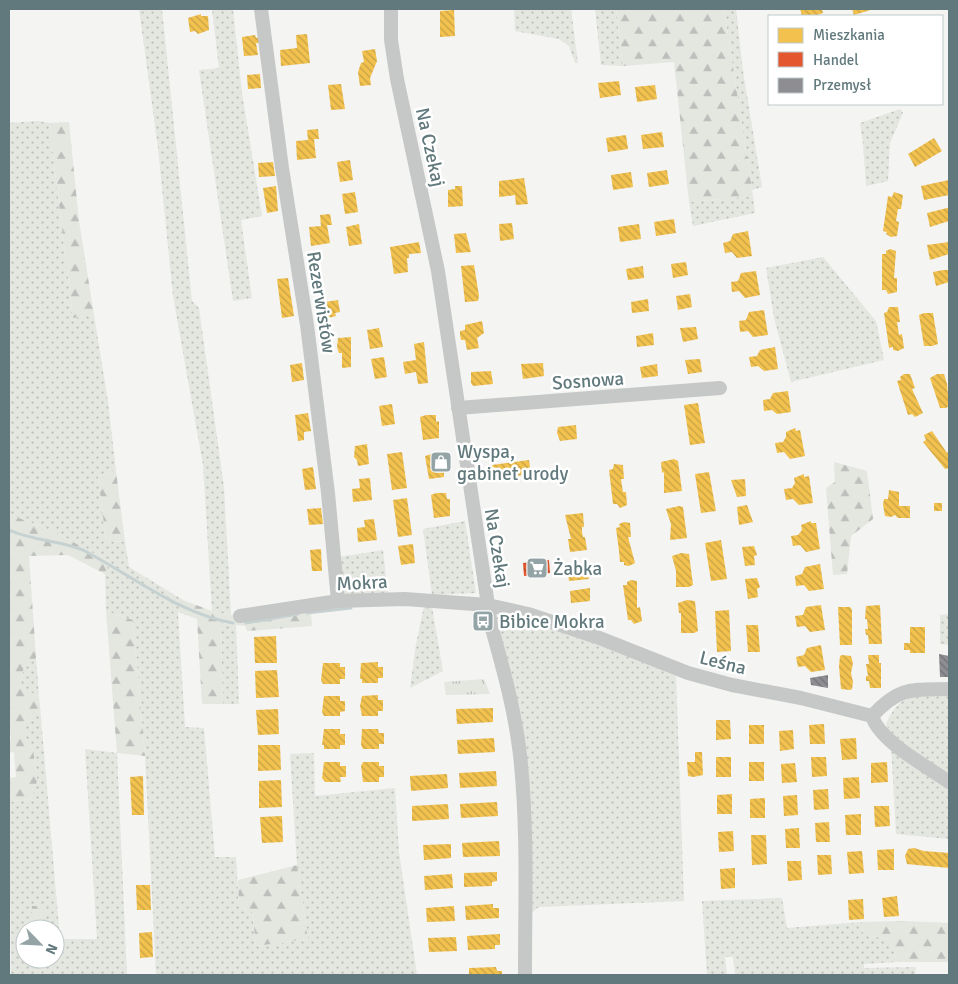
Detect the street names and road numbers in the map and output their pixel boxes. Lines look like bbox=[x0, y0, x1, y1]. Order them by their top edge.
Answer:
street label: Na Czekaj bbox=[410, 105, 450, 189]
street label: Rezerwistów bbox=[301, 249, 341, 355]
street label: Sosnowa bbox=[551, 367, 625, 395]
street label: Na Czekaj bbox=[479, 507, 515, 590]
street label: Mokra bbox=[336, 570, 388, 596]
street label: Leśna bbox=[697, 646, 749, 680]

